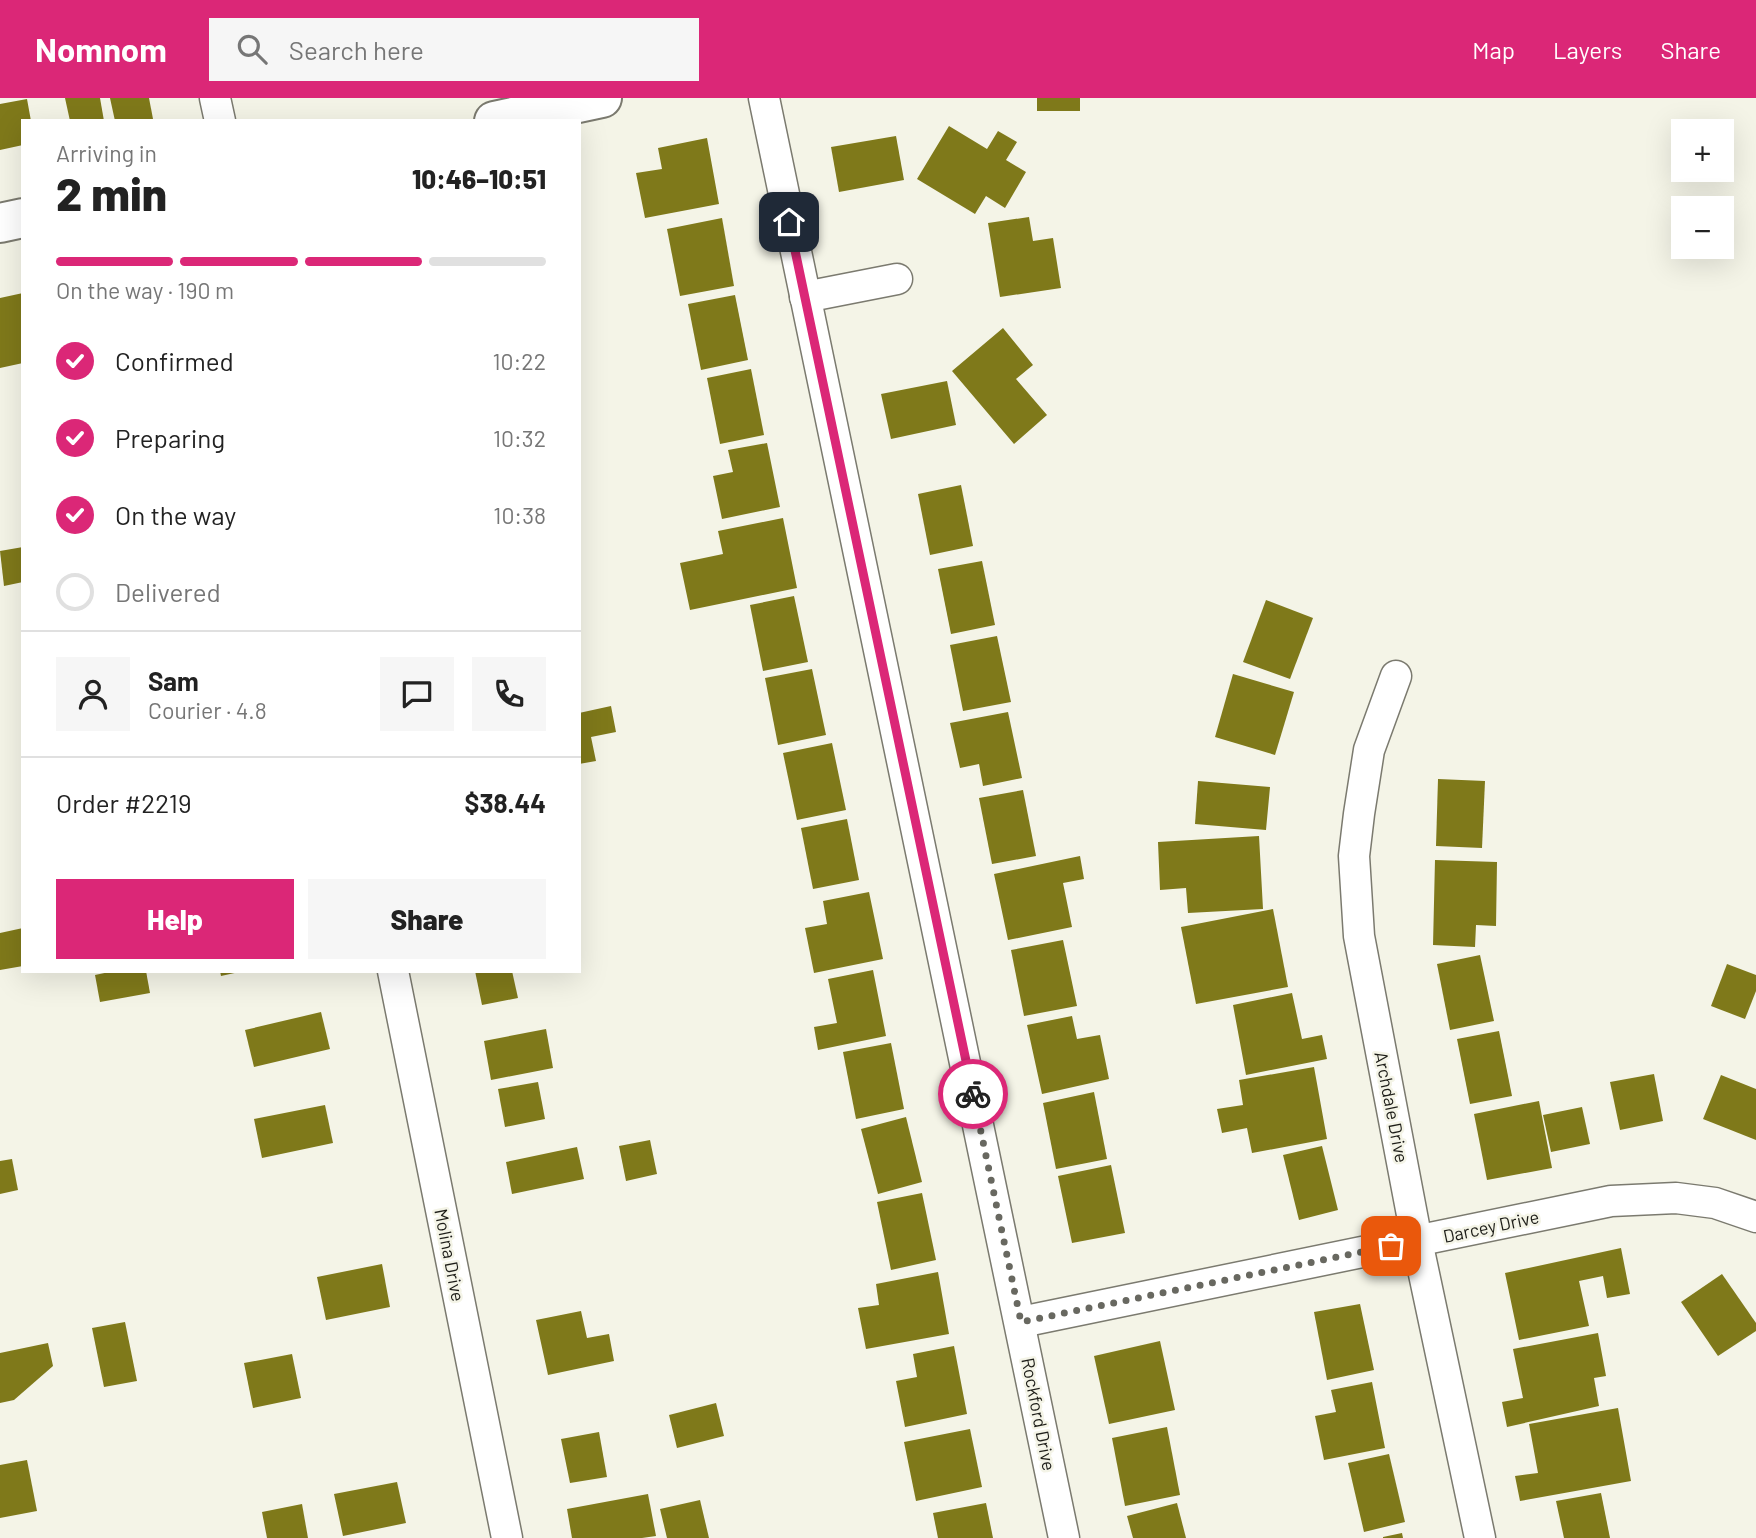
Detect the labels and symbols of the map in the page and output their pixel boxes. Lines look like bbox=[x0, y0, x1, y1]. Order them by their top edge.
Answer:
pin bbox=[759, 192, 819, 252]
street label: Archdale Drive bbox=[1370, 1050, 1414, 1164]
courier bbox=[938, 1059, 1008, 1129]
street label: Darcey Drive bbox=[1441, 1205, 1541, 1247]
street label: Molina Drive bbox=[430, 1207, 470, 1303]
pin bbox=[1361, 1216, 1421, 1276]
street label: Rockford Drive bbox=[1017, 1356, 1061, 1472]

